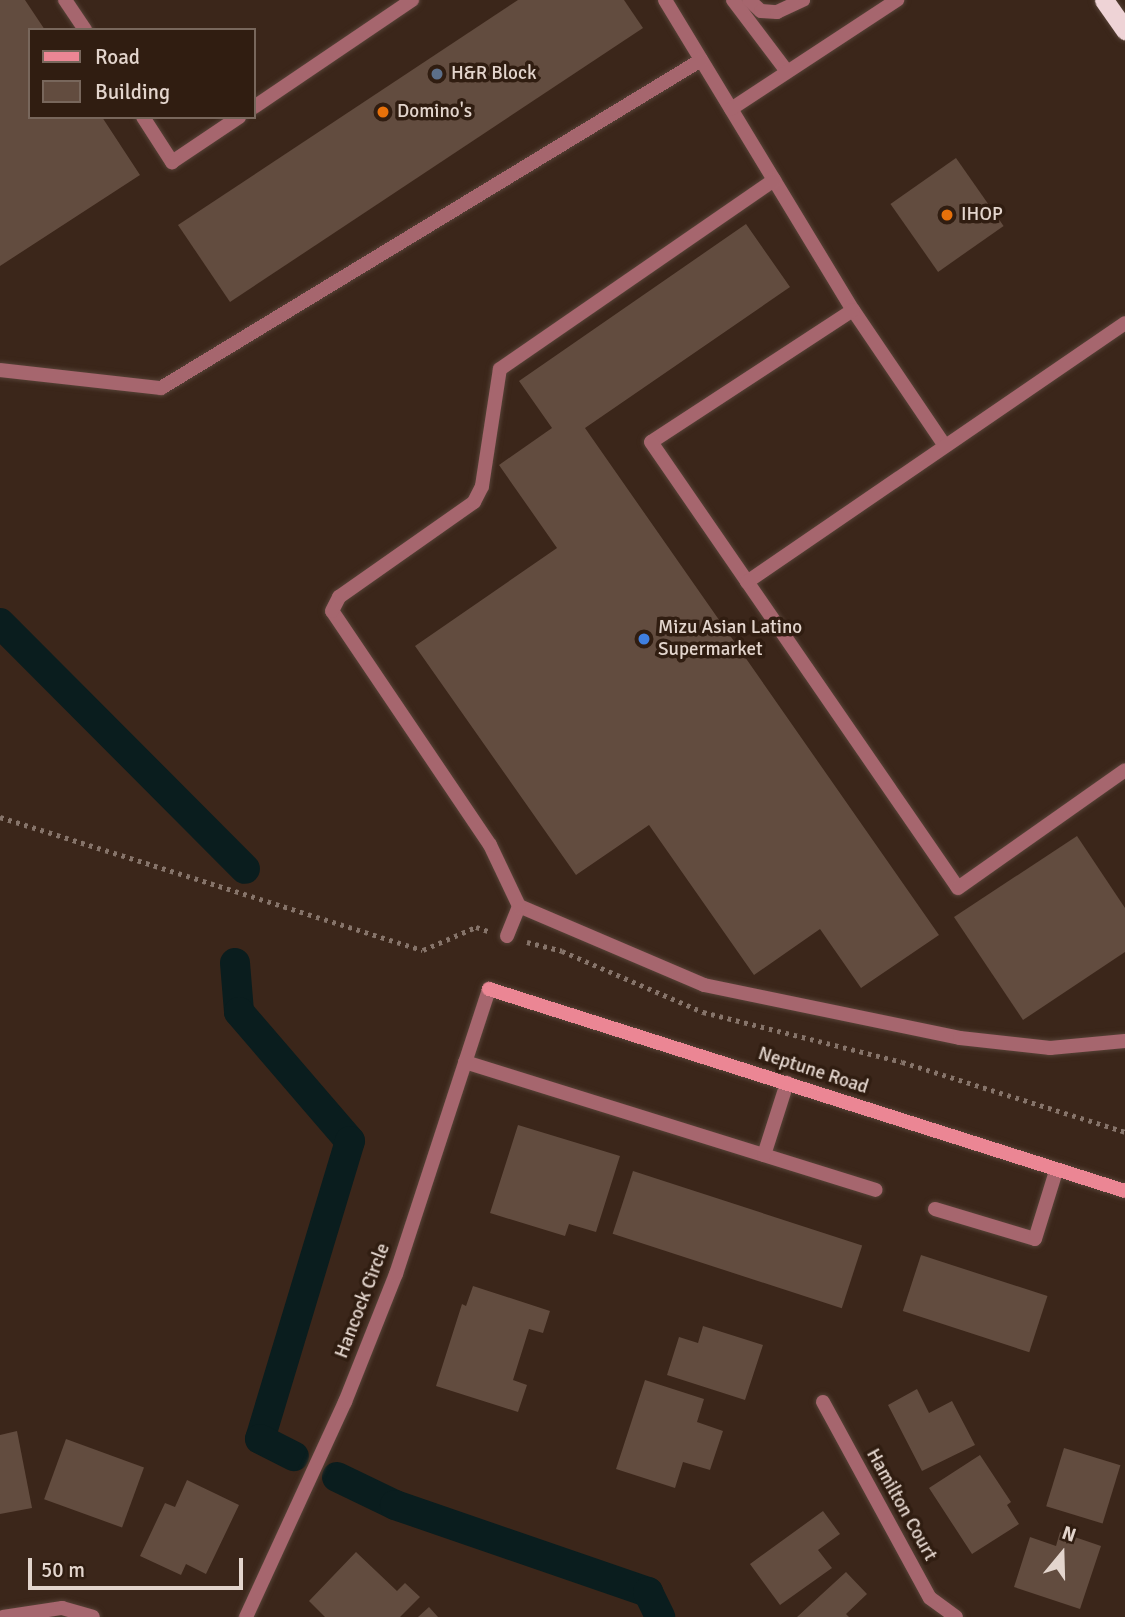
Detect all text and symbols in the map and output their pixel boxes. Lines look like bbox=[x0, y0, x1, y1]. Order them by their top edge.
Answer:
legend bbox=[28, 28, 256, 119]
text: Road bbox=[95, 44, 140, 70]
place label: H&R Block bbox=[451, 63, 536, 85]
marker: H&R Block bbox=[429, 66, 445, 82]
text: Building bbox=[95, 79, 170, 105]
place label: Domino's bbox=[397, 101, 472, 123]
marker: Domino's bbox=[375, 104, 391, 120]
place label: IHOP bbox=[961, 204, 1003, 226]
marker: IHOP bbox=[939, 207, 955, 223]
place label: Mizu Asian Latino Supermarket bbox=[658, 617, 802, 661]
marker: Mizu Asian Latino Supermarket bbox=[636, 631, 652, 647]
street label: Neptune Road bbox=[755, 1043, 871, 1099]
street label: Hancock Circle bbox=[331, 1240, 395, 1362]
street label: Hamilton Court bbox=[861, 1445, 941, 1565]
north arrow bbox=[1027, 1519, 1097, 1589]
text: N bbox=[1059, 1521, 1079, 1548]
scale bar bbox=[32, 1544, 247, 1588]
text: 50 m bbox=[41, 1557, 85, 1583]

